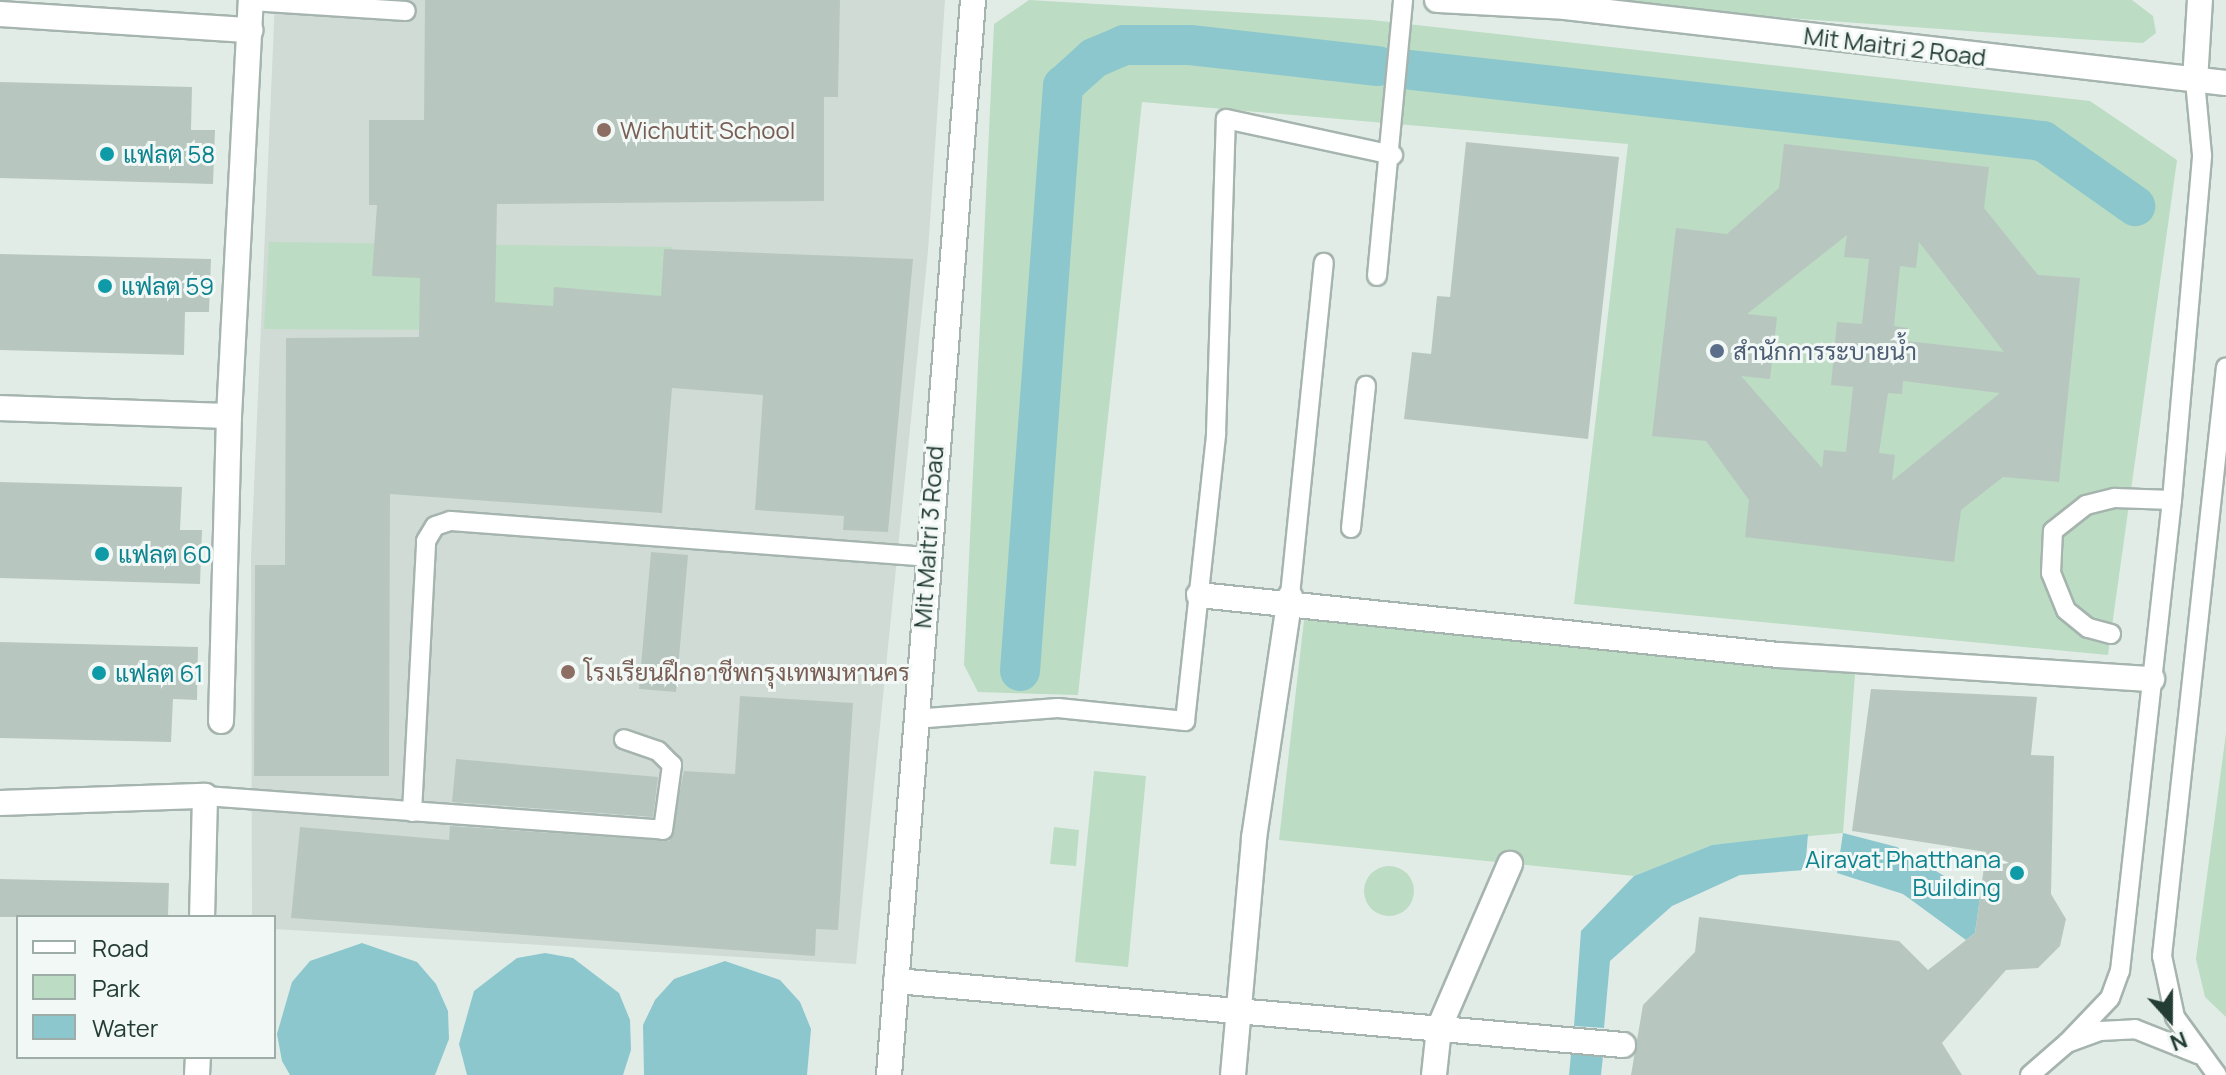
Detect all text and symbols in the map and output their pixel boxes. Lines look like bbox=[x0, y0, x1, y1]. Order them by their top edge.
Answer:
street label: Mit Maitri 2 Road bbox=[1802, 21, 1988, 71]
place label: Wichutit School bbox=[620, 116, 795, 144]
marker: Wichutit School bbox=[595, 121, 613, 139]
place label: แฟลต 58 bbox=[123, 140, 215, 168]
marker: แฟลต 58 bbox=[98, 145, 116, 163]
place label: แฟลต 59 bbox=[121, 272, 214, 300]
marker: แฟลต 59 bbox=[96, 277, 114, 295]
place label: สำนักการระบายน้ำ bbox=[1733, 337, 1917, 365]
marker: สำนักการระบายน้ำ bbox=[1708, 342, 1726, 360]
street label: Mit Maitri 3 Road bbox=[907, 445, 949, 629]
place label: แฟลต 60 bbox=[118, 540, 212, 568]
marker: แฟลต 60 bbox=[93, 545, 111, 563]
place label: โรงเรียนฝึกอาชีพกรุงเทพมหานคร bbox=[584, 658, 910, 686]
place label: แฟลต 61 bbox=[115, 659, 203, 687]
marker: โรงเรียนฝึกอาชีพกรุงเทพมหานคร bbox=[559, 663, 577, 681]
marker: แฟลต 61 bbox=[90, 664, 108, 682]
place label: Airavat Phatthana Building bbox=[1805, 845, 2001, 901]
marker: Airavat Phatthana Building bbox=[2008, 864, 2026, 882]
legend bbox=[16, 915, 276, 1059]
text: Road bbox=[92, 931, 149, 964]
text: Park bbox=[92, 971, 140, 1004]
north arrow bbox=[2130, 979, 2210, 1059]
text: Water bbox=[92, 1011, 159, 1044]
text: N bbox=[2166, 1025, 2191, 1058]

